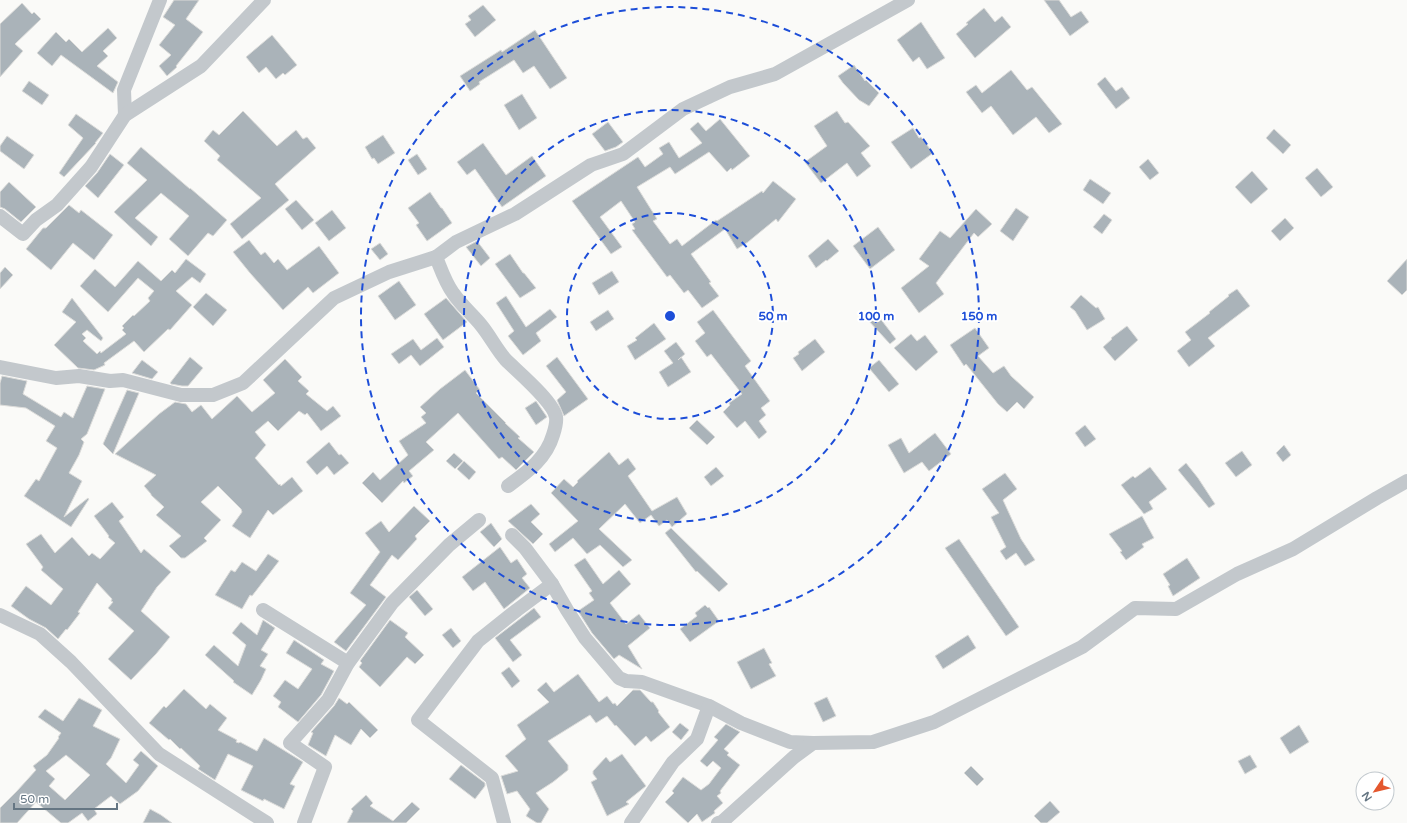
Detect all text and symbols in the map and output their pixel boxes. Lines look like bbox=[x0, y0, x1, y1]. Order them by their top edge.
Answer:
centre of rings bbox=[663, 309, 677, 323]
text: 50 m bbox=[758, 309, 788, 323]
text: 100 m bbox=[858, 309, 894, 323]
text: 150 m bbox=[961, 309, 997, 323]
north arrow bbox=[1355, 771, 1395, 811]
scale bar bbox=[14, 785, 117, 811]
text: N bbox=[1359, 789, 1375, 804]
text: 50 m bbox=[20, 792, 49, 806]

